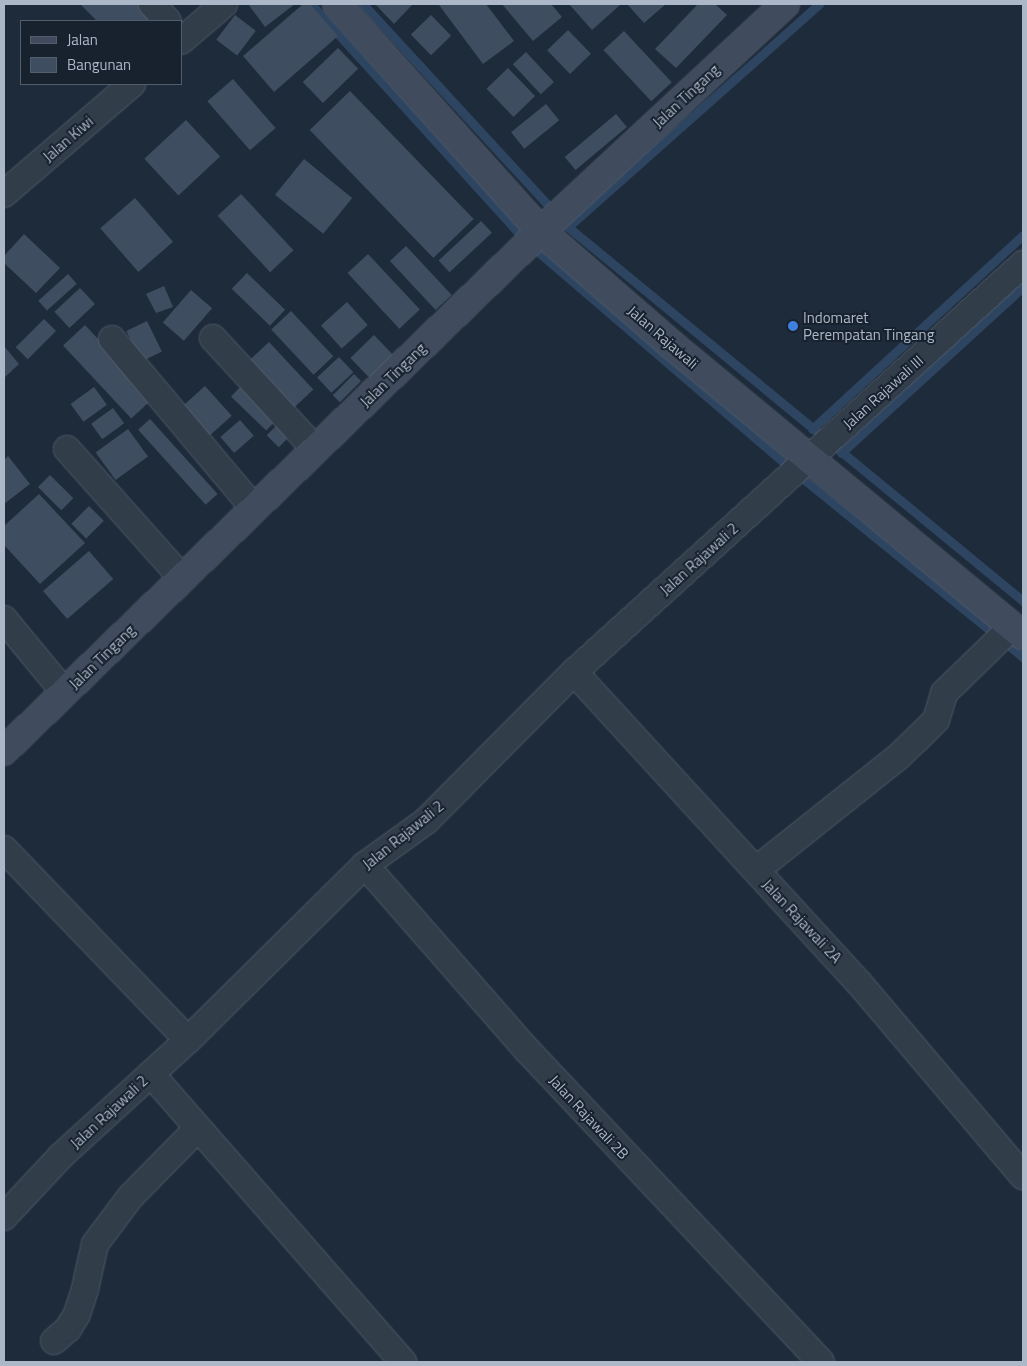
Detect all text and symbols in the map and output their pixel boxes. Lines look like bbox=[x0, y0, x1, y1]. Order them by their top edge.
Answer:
legend bbox=[20, 20, 182, 85]
text: Jalan bbox=[67, 28, 98, 51]
text: Bangunan bbox=[67, 53, 131, 76]
street label: Jalan Tingang bbox=[649, 61, 723, 131]
street label: Jalan Kiwi bbox=[39, 112, 97, 166]
street label: Jalan Rajawali bbox=[624, 302, 702, 372]
place label: Indomaret Perempatan Tingang bbox=[803, 308, 934, 343]
marker: Indomaret Perempatan Tingang bbox=[787, 320, 799, 332]
street label: Jalan Tingang bbox=[356, 339, 430, 411]
street label: Jalan Rajawali III bbox=[839, 351, 927, 433]
street label: Jalan Rajawali 2 bbox=[656, 519, 742, 599]
street label: Jalan Tingang bbox=[65, 621, 139, 693]
street label: Jalan Rajawali 2 bbox=[359, 797, 447, 873]
street label: Jalan Rajawali 2A bbox=[759, 875, 845, 967]
street label: Jalan Rajawali 2B bbox=[545, 1071, 633, 1163]
street label: Jalan Rajawali 2 bbox=[67, 1072, 151, 1152]

